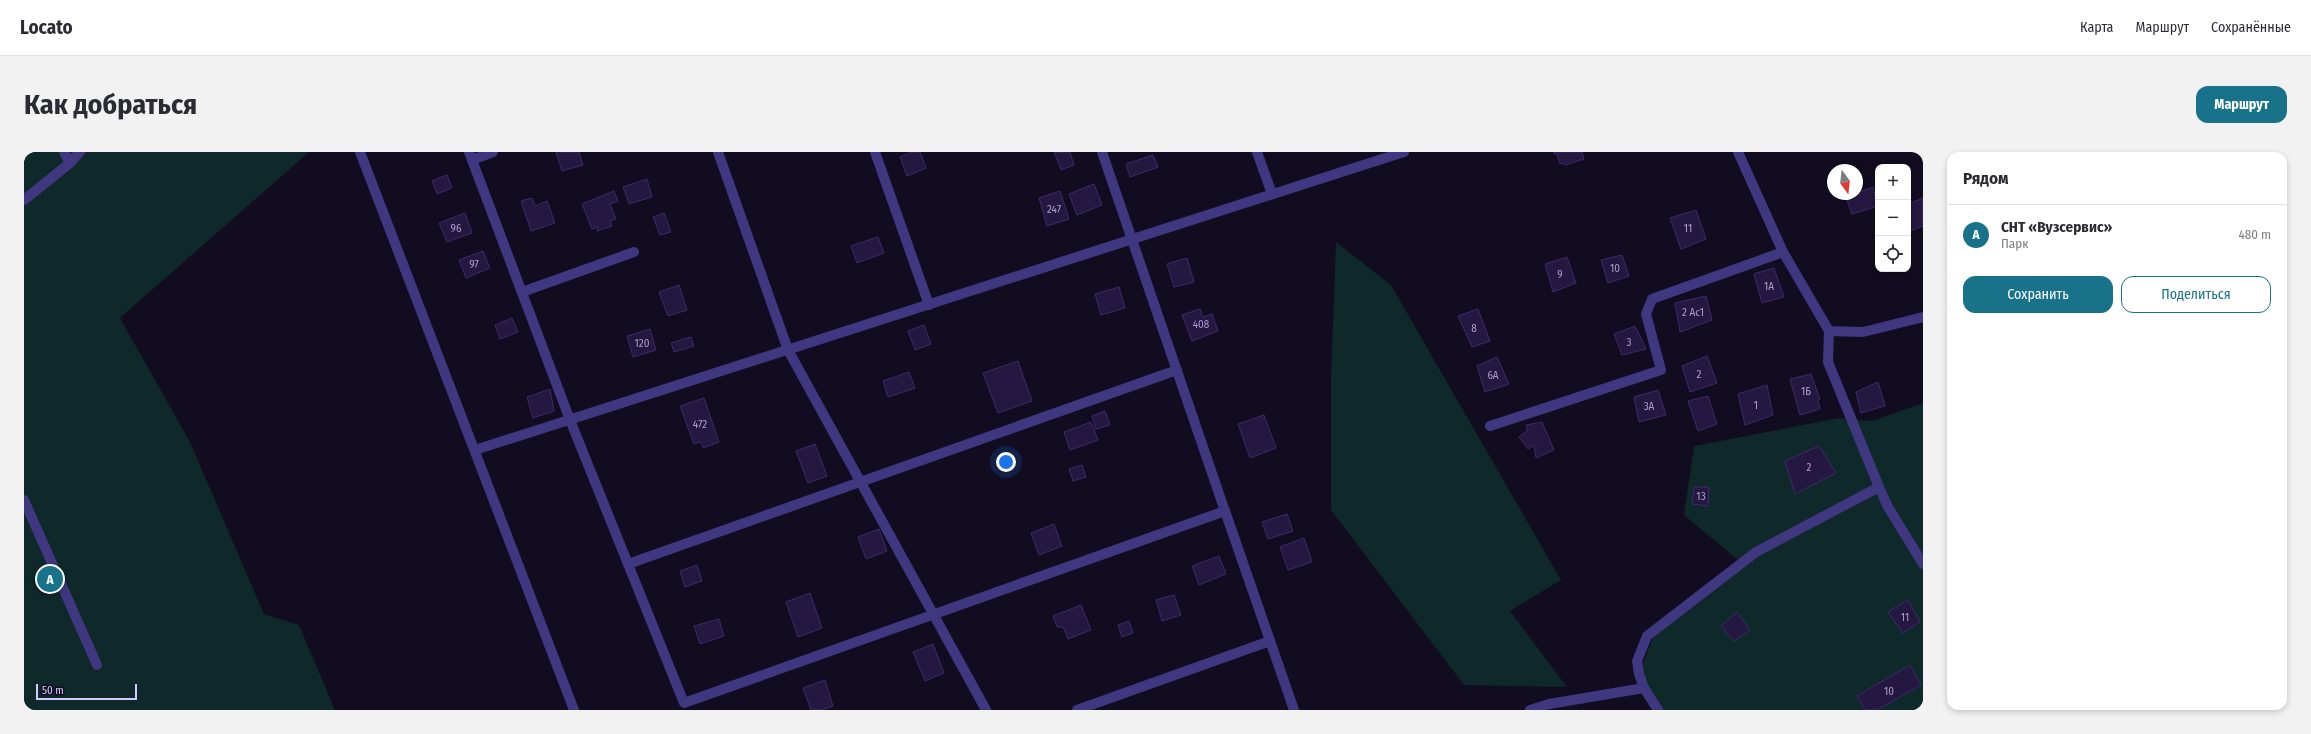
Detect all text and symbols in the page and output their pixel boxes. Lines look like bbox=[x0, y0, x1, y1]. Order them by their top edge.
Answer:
text: Locato bbox=[20, 16, 73, 39]
text: Карта bbox=[2080, 19, 2113, 36]
text: Маршрут bbox=[2135, 19, 2189, 36]
text: Сохранённые bbox=[2211, 19, 2291, 36]
button: Маршрут bbox=[2196, 86, 2287, 123]
text: Как добраться bbox=[24, 88, 197, 121]
north arrow bbox=[1827, 164, 1863, 200]
map controls bbox=[1875, 164, 1911, 272]
button: + bbox=[1875, 164, 1911, 200]
text: Рядом bbox=[1963, 168, 2008, 189]
button: − bbox=[1875, 200, 1911, 236]
house number: 247 bbox=[1047, 203, 1062, 216]
text: СНТ «Вузсервис» bbox=[2001, 218, 2112, 236]
house number: 96 bbox=[451, 222, 462, 235]
house number: 11 bbox=[1684, 222, 1692, 235]
text: A bbox=[1972, 227, 1980, 242]
text: 480 m bbox=[2238, 227, 2271, 242]
button: locate bbox=[1875, 236, 1911, 272]
text: Парк bbox=[2001, 236, 2028, 251]
house number: 97 bbox=[469, 258, 479, 271]
house number: 10 bbox=[1610, 262, 1620, 275]
house number: 9 bbox=[1557, 268, 1563, 281]
button: Сохранить bbox=[1963, 276, 2113, 313]
button: Поделиться bbox=[2121, 276, 2271, 313]
house number: 1А bbox=[1764, 280, 1774, 293]
house number: 2 Ас1 bbox=[1682, 306, 1704, 319]
house number: 408 bbox=[1193, 318, 1210, 331]
house number: 8 bbox=[1471, 322, 1477, 335]
house number: 3 bbox=[1627, 336, 1632, 349]
house number: 120 bbox=[635, 337, 650, 350]
house number: 2 bbox=[1697, 368, 1702, 381]
house number: 6А bbox=[1487, 369, 1499, 382]
house number: 1Б bbox=[1801, 385, 1811, 398]
house number: 1 bbox=[1754, 399, 1758, 412]
house number: 3А bbox=[1644, 400, 1655, 413]
house number: 472 bbox=[693, 418, 707, 431]
your location bbox=[996, 452, 1016, 472]
house number: 2 bbox=[1807, 461, 1812, 474]
house number: 13 bbox=[1696, 490, 1706, 503]
pin: A bbox=[37, 564, 63, 594]
house number: 11 bbox=[1901, 611, 1909, 624]
scale bar bbox=[36, 682, 137, 701]
text: 50 m bbox=[42, 684, 64, 697]
house number: 10 bbox=[1884, 685, 1894, 698]

